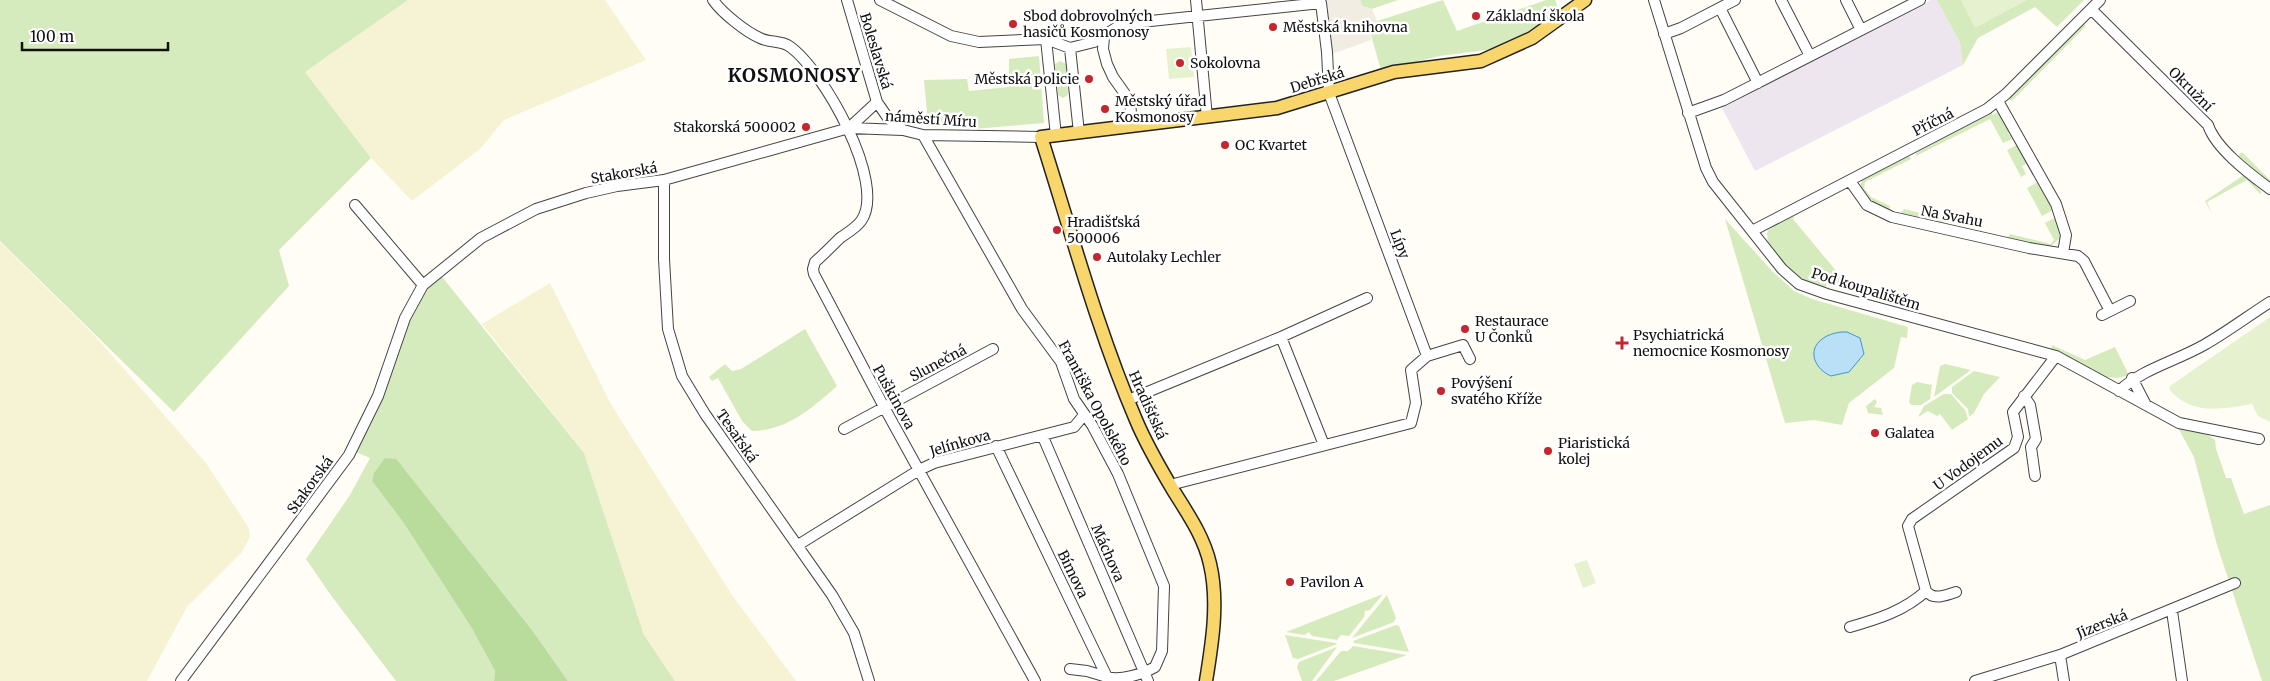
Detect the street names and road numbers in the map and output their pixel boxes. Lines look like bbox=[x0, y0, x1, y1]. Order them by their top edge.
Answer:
street label: Boleslavská bbox=[856, 11, 896, 92]
street label: Debřská bbox=[1288, 63, 1347, 97]
street label: Okružní bbox=[2165, 63, 2217, 115]
street label: Příčná bbox=[1909, 104, 1957, 140]
street label: náměstí Míru bbox=[885, 107, 978, 131]
street label: Stakorská bbox=[589, 158, 659, 188]
street label: Na Svahu bbox=[1920, 201, 1985, 231]
street label: Lípy bbox=[1386, 227, 1414, 262]
street label: Pod koupalištěm bbox=[1809, 264, 1923, 314]
street label: Františka Opolského bbox=[1054, 337, 1136, 469]
street label: Slunečná bbox=[906, 340, 970, 385]
street label: Puškinova bbox=[869, 362, 919, 433]
street label: Hradišťská bbox=[1125, 368, 1171, 443]
street label: Tesařská bbox=[712, 406, 762, 466]
street label: Jelínkova bbox=[927, 426, 993, 461]
street label: U Vodojemu bbox=[1930, 432, 2006, 494]
street label: Stakorská bbox=[283, 452, 337, 517]
street label: Máchova bbox=[1087, 521, 1129, 585]
street label: Bímova bbox=[1054, 547, 1093, 601]
street label: Jizerská bbox=[2073, 605, 2131, 643]

